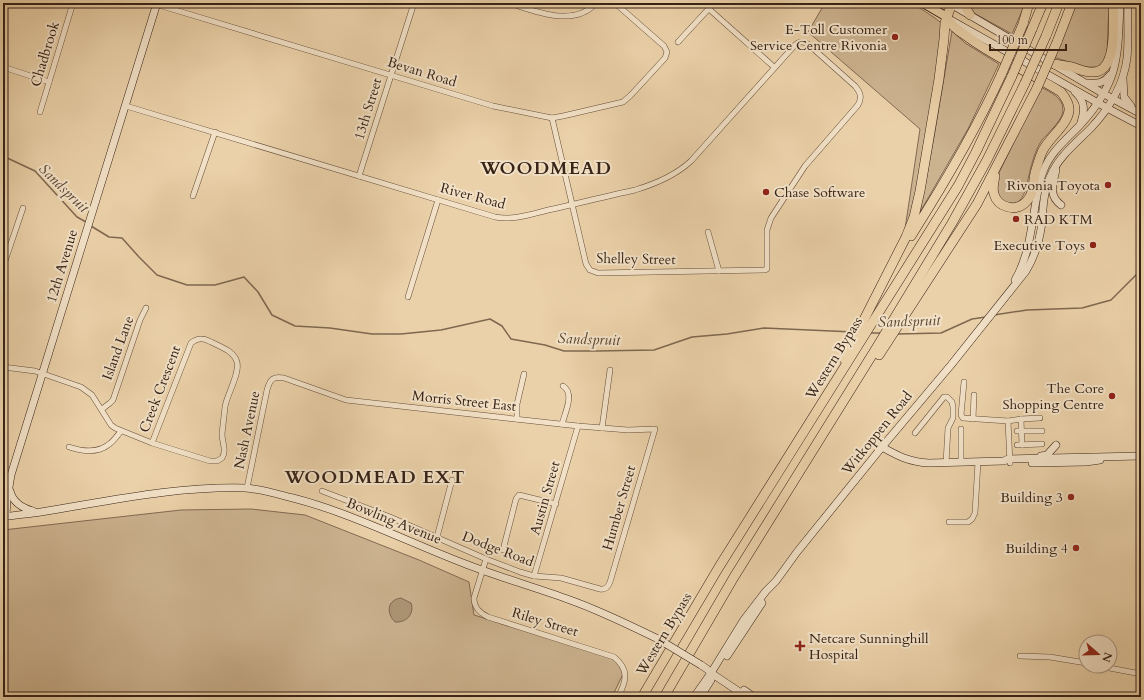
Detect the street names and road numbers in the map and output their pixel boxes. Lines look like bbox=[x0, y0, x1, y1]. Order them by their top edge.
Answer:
street label: Chadbrook bbox=[26, 19, 64, 89]
street label: Bevan Road bbox=[385, 52, 459, 92]
street label: 13th Street bbox=[350, 75, 387, 142]
street label: River Road bbox=[438, 178, 508, 214]
street label: 12th Avenue bbox=[42, 227, 82, 305]
street label: Shelley Street bbox=[596, 249, 676, 269]
street label: Island Lane bbox=[98, 313, 138, 383]
street label: Western Bypass bbox=[801, 313, 867, 404]
street label: Creek Crescent bbox=[135, 342, 186, 435]
street label: Morris Street East bbox=[411, 386, 518, 416]
street label: Witkoppen Road bbox=[837, 387, 917, 480]
street label: Nash Avenue bbox=[229, 389, 265, 471]
street label: Austin Street bbox=[525, 458, 565, 537]
street label: Humber Street bbox=[598, 463, 640, 553]
street label: Bowling Avenue bbox=[344, 493, 444, 549]
street label: Dodge Road bbox=[460, 527, 537, 572]
street label: Western Bypass bbox=[631, 589, 696, 680]
street label: Riley Street bbox=[510, 603, 581, 641]

